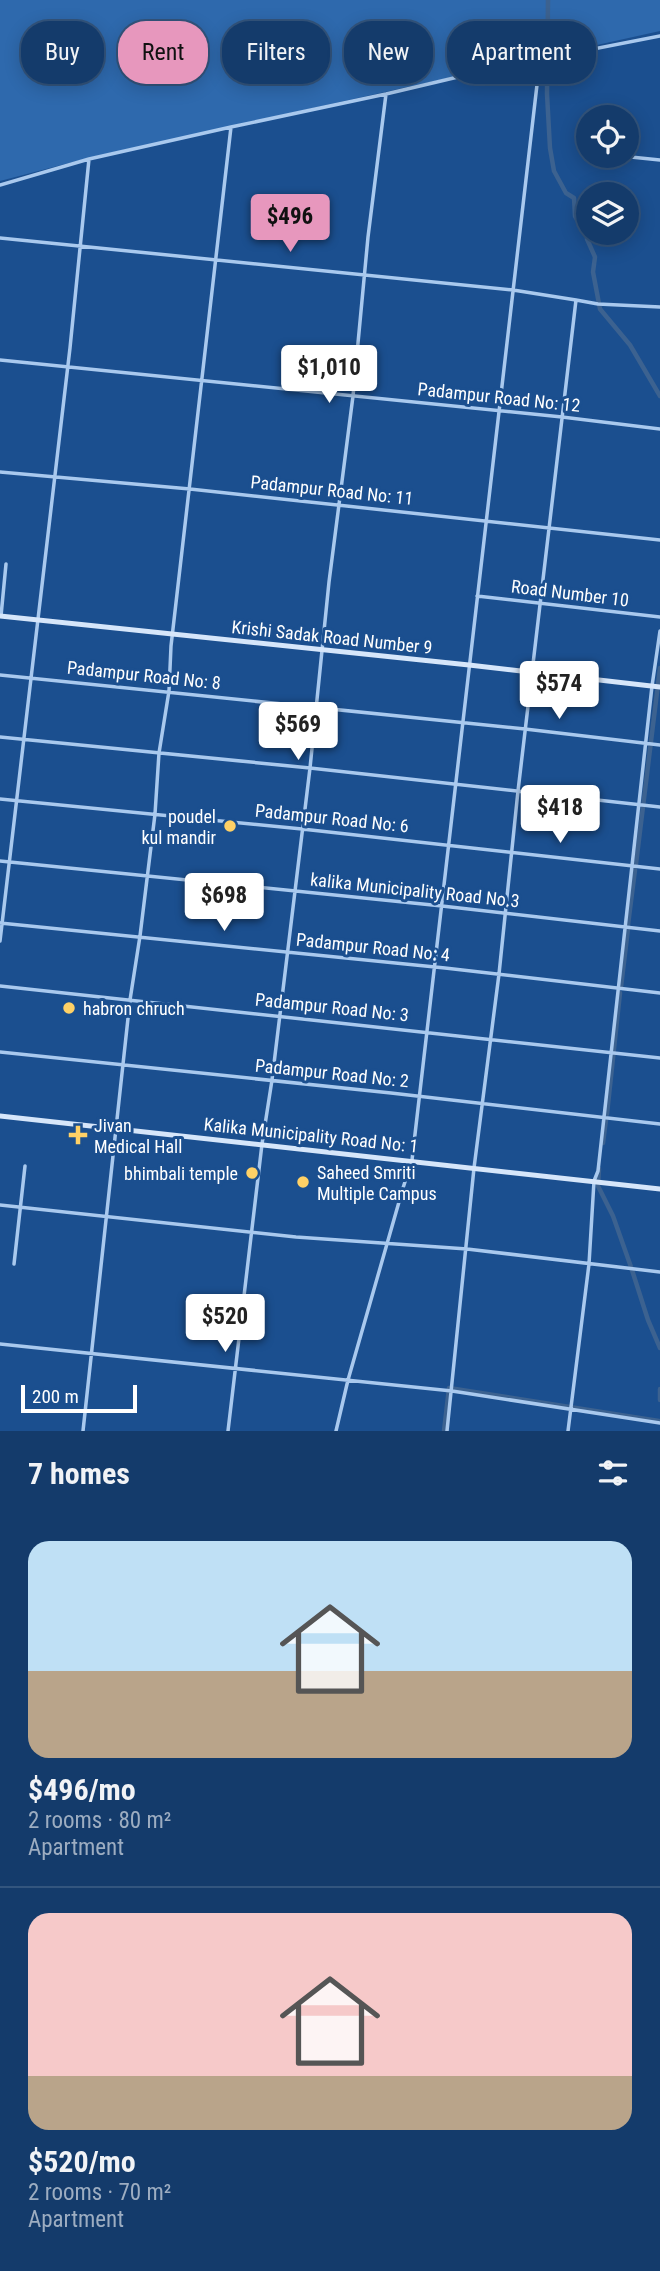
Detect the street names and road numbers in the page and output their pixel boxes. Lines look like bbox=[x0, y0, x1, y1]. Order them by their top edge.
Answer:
street label: Padampur Road No: 12 bbox=[417, 378, 581, 416]
street label: Padampur Road No: 11 bbox=[250, 471, 414, 509]
street label: Road Number 10 bbox=[510, 575, 630, 611]
street label: Krishi Sadak Road Number 9 bbox=[231, 616, 433, 658]
street label: Padampur Road No: 8 bbox=[66, 656, 222, 694]
street label: Padampur Road No: 6 bbox=[254, 799, 410, 837]
street label: kalika Municipality Road No.3 bbox=[309, 869, 521, 911]
street label: Padampur Road No: 4 bbox=[295, 928, 451, 966]
street label: Padampur Road No: 3 bbox=[254, 988, 410, 1026]
street label: Padampur Road No: 2 bbox=[254, 1054, 410, 1092]
street label: Kalika Municipality Road No: 1 bbox=[203, 1113, 419, 1157]

